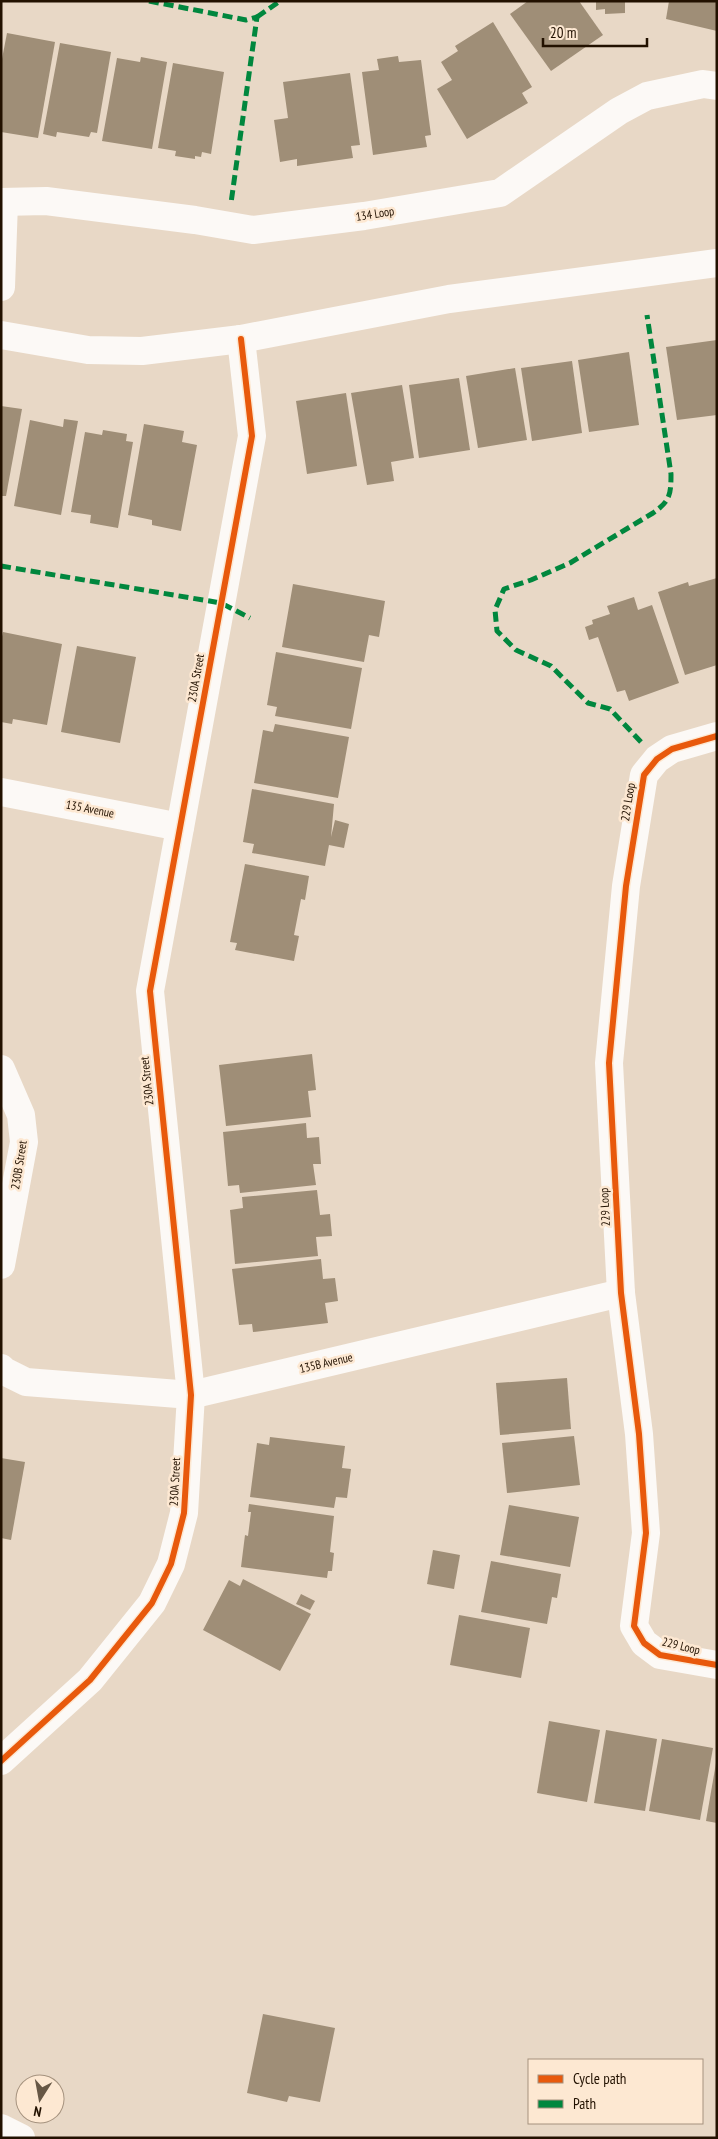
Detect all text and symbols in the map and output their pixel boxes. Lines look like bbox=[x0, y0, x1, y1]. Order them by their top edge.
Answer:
scale bar bbox=[543, 15, 647, 47]
text: 20 m bbox=[550, 23, 576, 42]
street label: 134 Loop bbox=[355, 203, 395, 224]
street label: 230A Street bbox=[184, 652, 207, 703]
street label: 229 Loop bbox=[617, 782, 638, 822]
street label: 135 Avenue bbox=[65, 796, 115, 821]
street label: 230A Street bbox=[136, 1055, 157, 1106]
street label: 230B Street bbox=[7, 1139, 30, 1190]
street label: 229 Loop bbox=[596, 1187, 613, 1227]
street label: 135B Avenue bbox=[298, 1349, 354, 1376]
street label: 230A Street bbox=[166, 1456, 183, 1507]
street label: 229 Loop bbox=[660, 1634, 702, 1657]
legend bbox=[528, 2059, 703, 2124]
text: Cycle path bbox=[573, 2069, 626, 2088]
north arrow bbox=[15, 2074, 65, 2124]
text: Path bbox=[573, 2094, 596, 2113]
text: N bbox=[32, 2102, 43, 2121]

